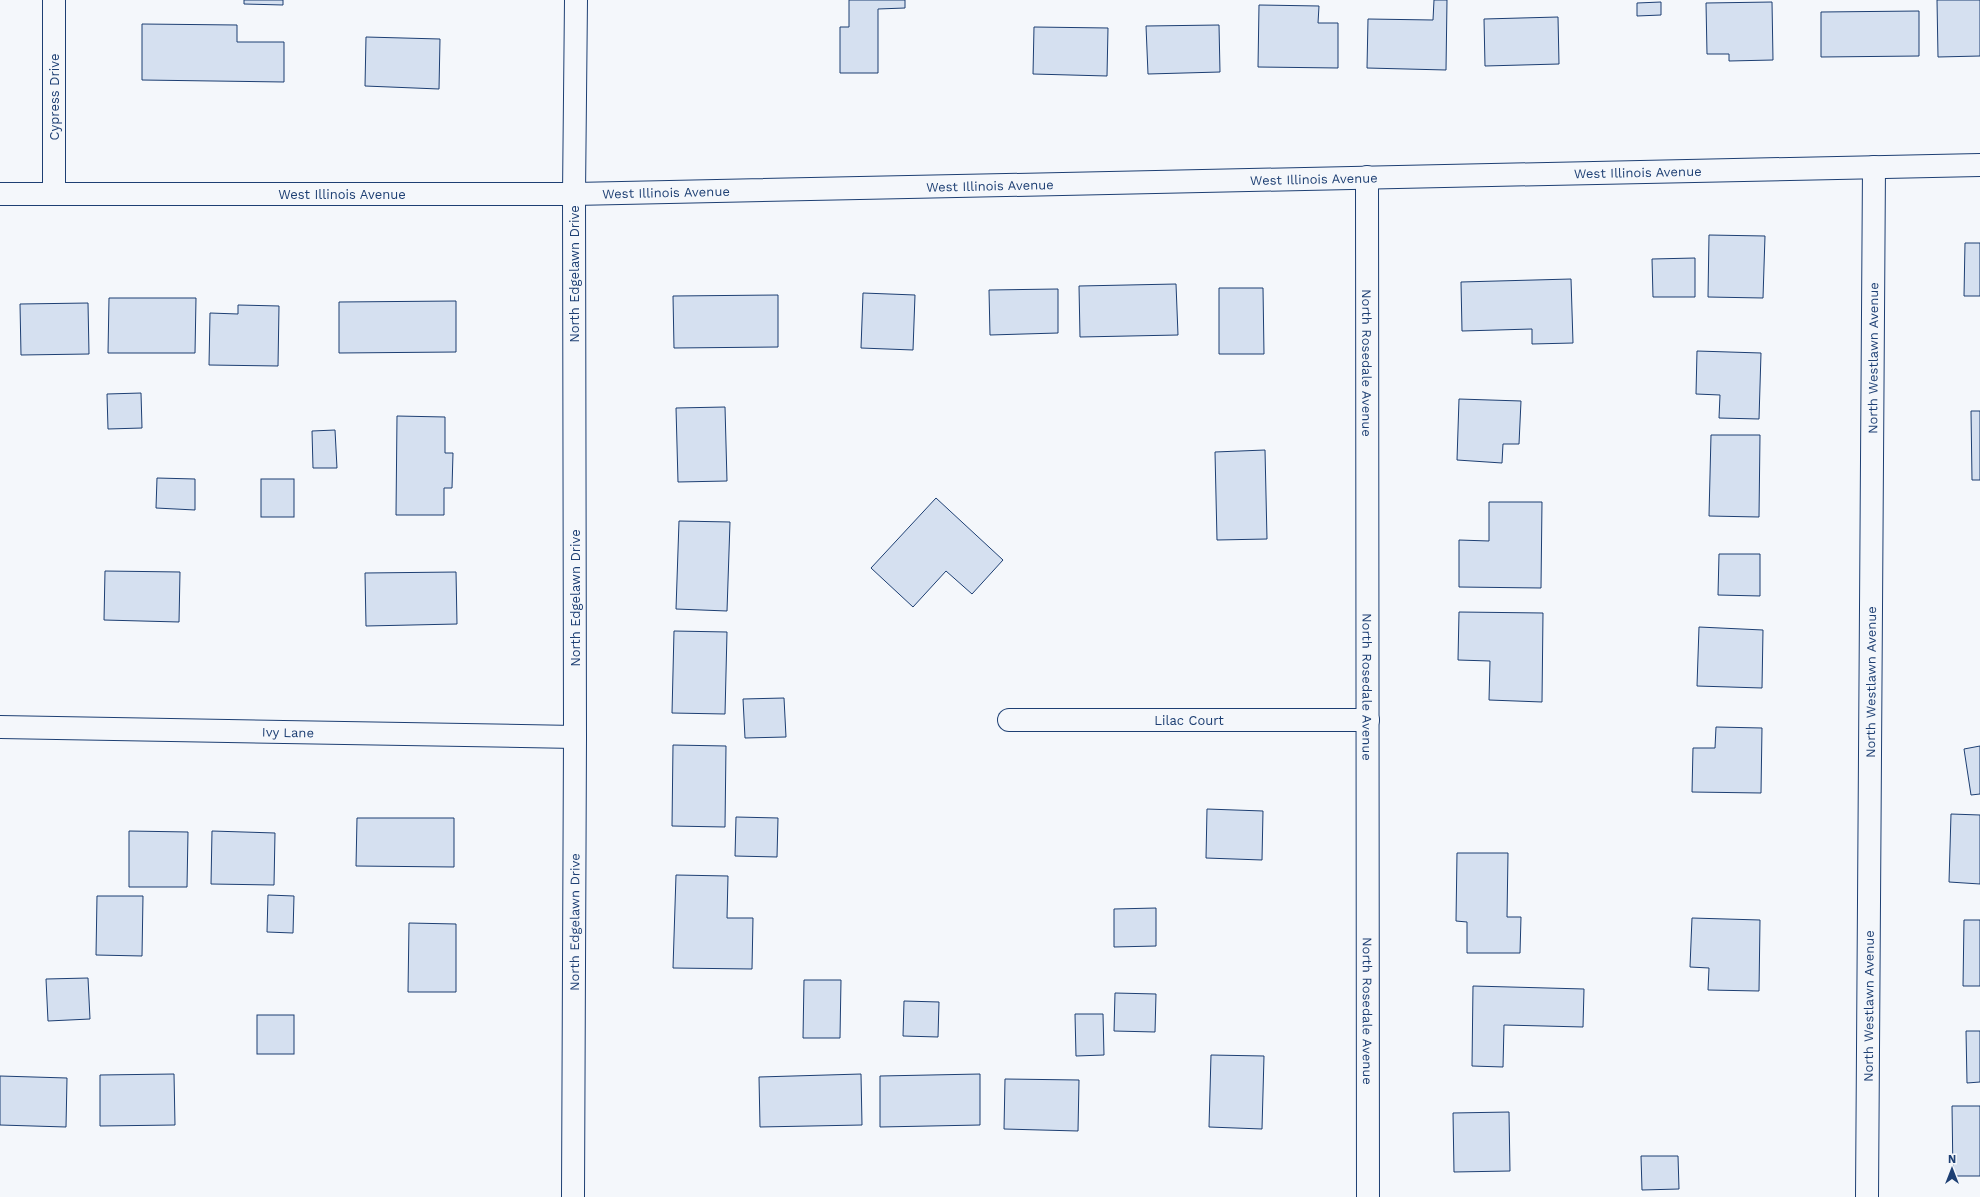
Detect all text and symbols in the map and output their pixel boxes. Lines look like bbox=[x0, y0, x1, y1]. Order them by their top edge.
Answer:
street label: Cypress Drive bbox=[47, 54, 62, 140]
street label: West Illinois Avenue bbox=[1574, 163, 1702, 181]
street label: West Illinois Avenue bbox=[1250, 170, 1378, 188]
street label: West Illinois Avenue bbox=[926, 177, 1054, 194]
street label: West Illinois Avenue bbox=[602, 183, 730, 201]
street label: West Illinois Avenue bbox=[278, 187, 406, 202]
street label: North Edgelawn Drive bbox=[567, 205, 582, 343]
street label: North Westlawn Avenue bbox=[1865, 282, 1881, 434]
street label: North Rosedale Avenue bbox=[1360, 289, 1375, 437]
street label: North Edgelawn Drive bbox=[568, 529, 583, 667]
street label: North Westlawn Avenue bbox=[1862, 606, 1879, 758]
street label: North Rosedale Avenue bbox=[1360, 613, 1375, 761]
street label: Lilac Court bbox=[1154, 713, 1224, 728]
street label: Ivy Lane bbox=[262, 724, 314, 740]
street label: North Edgelawn Drive bbox=[566, 853, 582, 991]
street label: North Westlawn Avenue bbox=[1860, 930, 1876, 1082]
street label: North Rosedale Avenue bbox=[1360, 937, 1375, 1085]
north arrow bbox=[1932, 1149, 1972, 1189]
text: N bbox=[1948, 1153, 1956, 1166]

